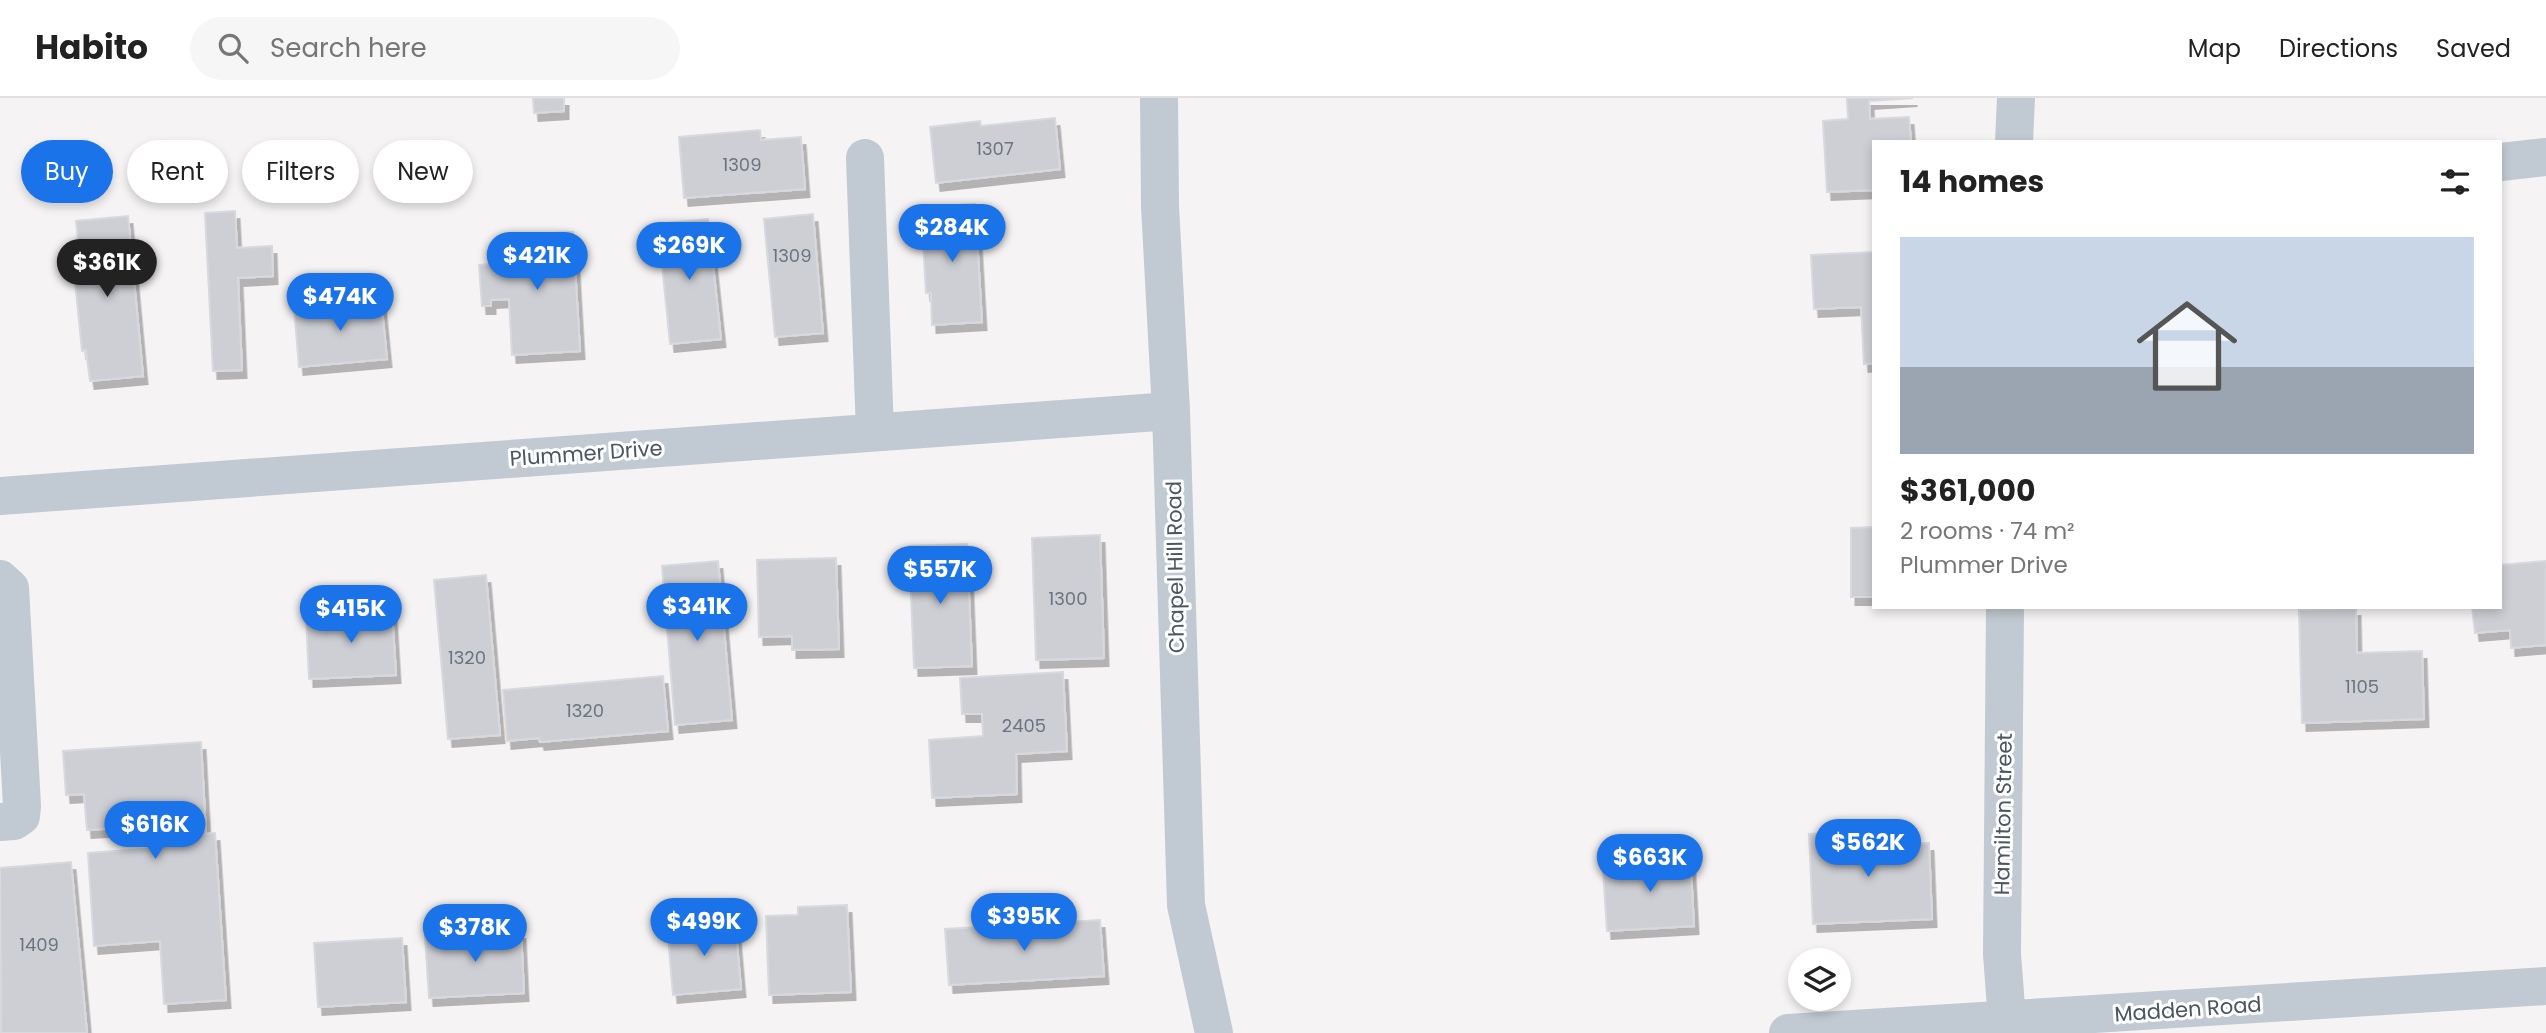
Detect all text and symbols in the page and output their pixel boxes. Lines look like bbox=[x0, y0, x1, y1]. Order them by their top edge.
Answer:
search box bbox=[190, 17, 680, 80]
text: Habito bbox=[35, 24, 148, 71]
icon: search bbox=[214, 29, 252, 67]
text: Search here bbox=[270, 30, 427, 66]
text: Map bbox=[2188, 32, 2241, 65]
text: Directions bbox=[2279, 32, 2398, 65]
text: Saved bbox=[2436, 32, 2511, 65]
house number: 1307 bbox=[976, 136, 1014, 161]
chip: Buy bbox=[21, 140, 113, 203]
chip: Rent bbox=[127, 140, 228, 203]
chip: Filters bbox=[242, 140, 359, 203]
chip: New bbox=[373, 140, 473, 203]
house number: 1309 bbox=[722, 152, 762, 177]
text: 14 homes bbox=[1900, 160, 2044, 203]
icon: filters bbox=[2436, 163, 2474, 201]
pin: $284K bbox=[903, 204, 1001, 264]
text: $284K bbox=[915, 211, 989, 243]
pin: $269K bbox=[640, 222, 738, 282]
text: $269K bbox=[652, 229, 726, 261]
pin: $421K bbox=[488, 232, 586, 292]
text: $421K bbox=[503, 239, 571, 271]
pin: $361K bbox=[58, 240, 156, 299]
house number: 1309 bbox=[772, 243, 812, 268]
text: $361K bbox=[73, 246, 141, 278]
pin: $474K bbox=[291, 274, 389, 333]
text: $474K bbox=[303, 280, 377, 312]
icon: home bbox=[2124, 283, 2250, 409]
street label: Plummer Drive bbox=[509, 433, 663, 473]
text: $361,000 bbox=[1900, 469, 2036, 512]
street label: Chapel Hill Road bbox=[1159, 481, 1191, 653]
text: 2 rooms · 74 m² bbox=[1900, 515, 2075, 547]
pin: $557K bbox=[891, 546, 989, 606]
text: Plummer Drive bbox=[1900, 549, 2068, 581]
text: $557K bbox=[903, 553, 977, 585]
pin: $341K bbox=[648, 584, 746, 643]
pin: $415K bbox=[302, 586, 400, 645]
house number: 1300 bbox=[1049, 586, 1087, 611]
text: $341K bbox=[662, 590, 732, 622]
text: $415K bbox=[316, 592, 386, 624]
house number: 1320 bbox=[448, 645, 486, 670]
house number: 1105 bbox=[2345, 674, 2379, 699]
house number: 1320 bbox=[566, 698, 604, 723]
house number: 2405 bbox=[1002, 713, 1046, 738]
street label: Hamilton Street bbox=[1987, 733, 2019, 895]
pin: $616K bbox=[106, 802, 204, 861]
text: $616K bbox=[120, 808, 190, 840]
pin: $562K bbox=[1819, 820, 1917, 879]
text: $562K bbox=[1831, 826, 1905, 858]
pin: $663K bbox=[1601, 834, 1699, 894]
text: $663K bbox=[1613, 841, 1687, 873]
pin: $395K bbox=[975, 894, 1073, 953]
pin: $499K bbox=[655, 898, 753, 958]
text: $395K bbox=[987, 900, 1061, 932]
pin: $378K bbox=[426, 904, 524, 964]
text: $499K bbox=[666, 905, 742, 937]
text: $378K bbox=[439, 911, 511, 943]
house number: 1409 bbox=[19, 932, 59, 957]
map controls bbox=[1788, 948, 1851, 1011]
button: layers bbox=[1788, 948, 1851, 1011]
street label: Madden Road bbox=[2113, 989, 2263, 1029]

